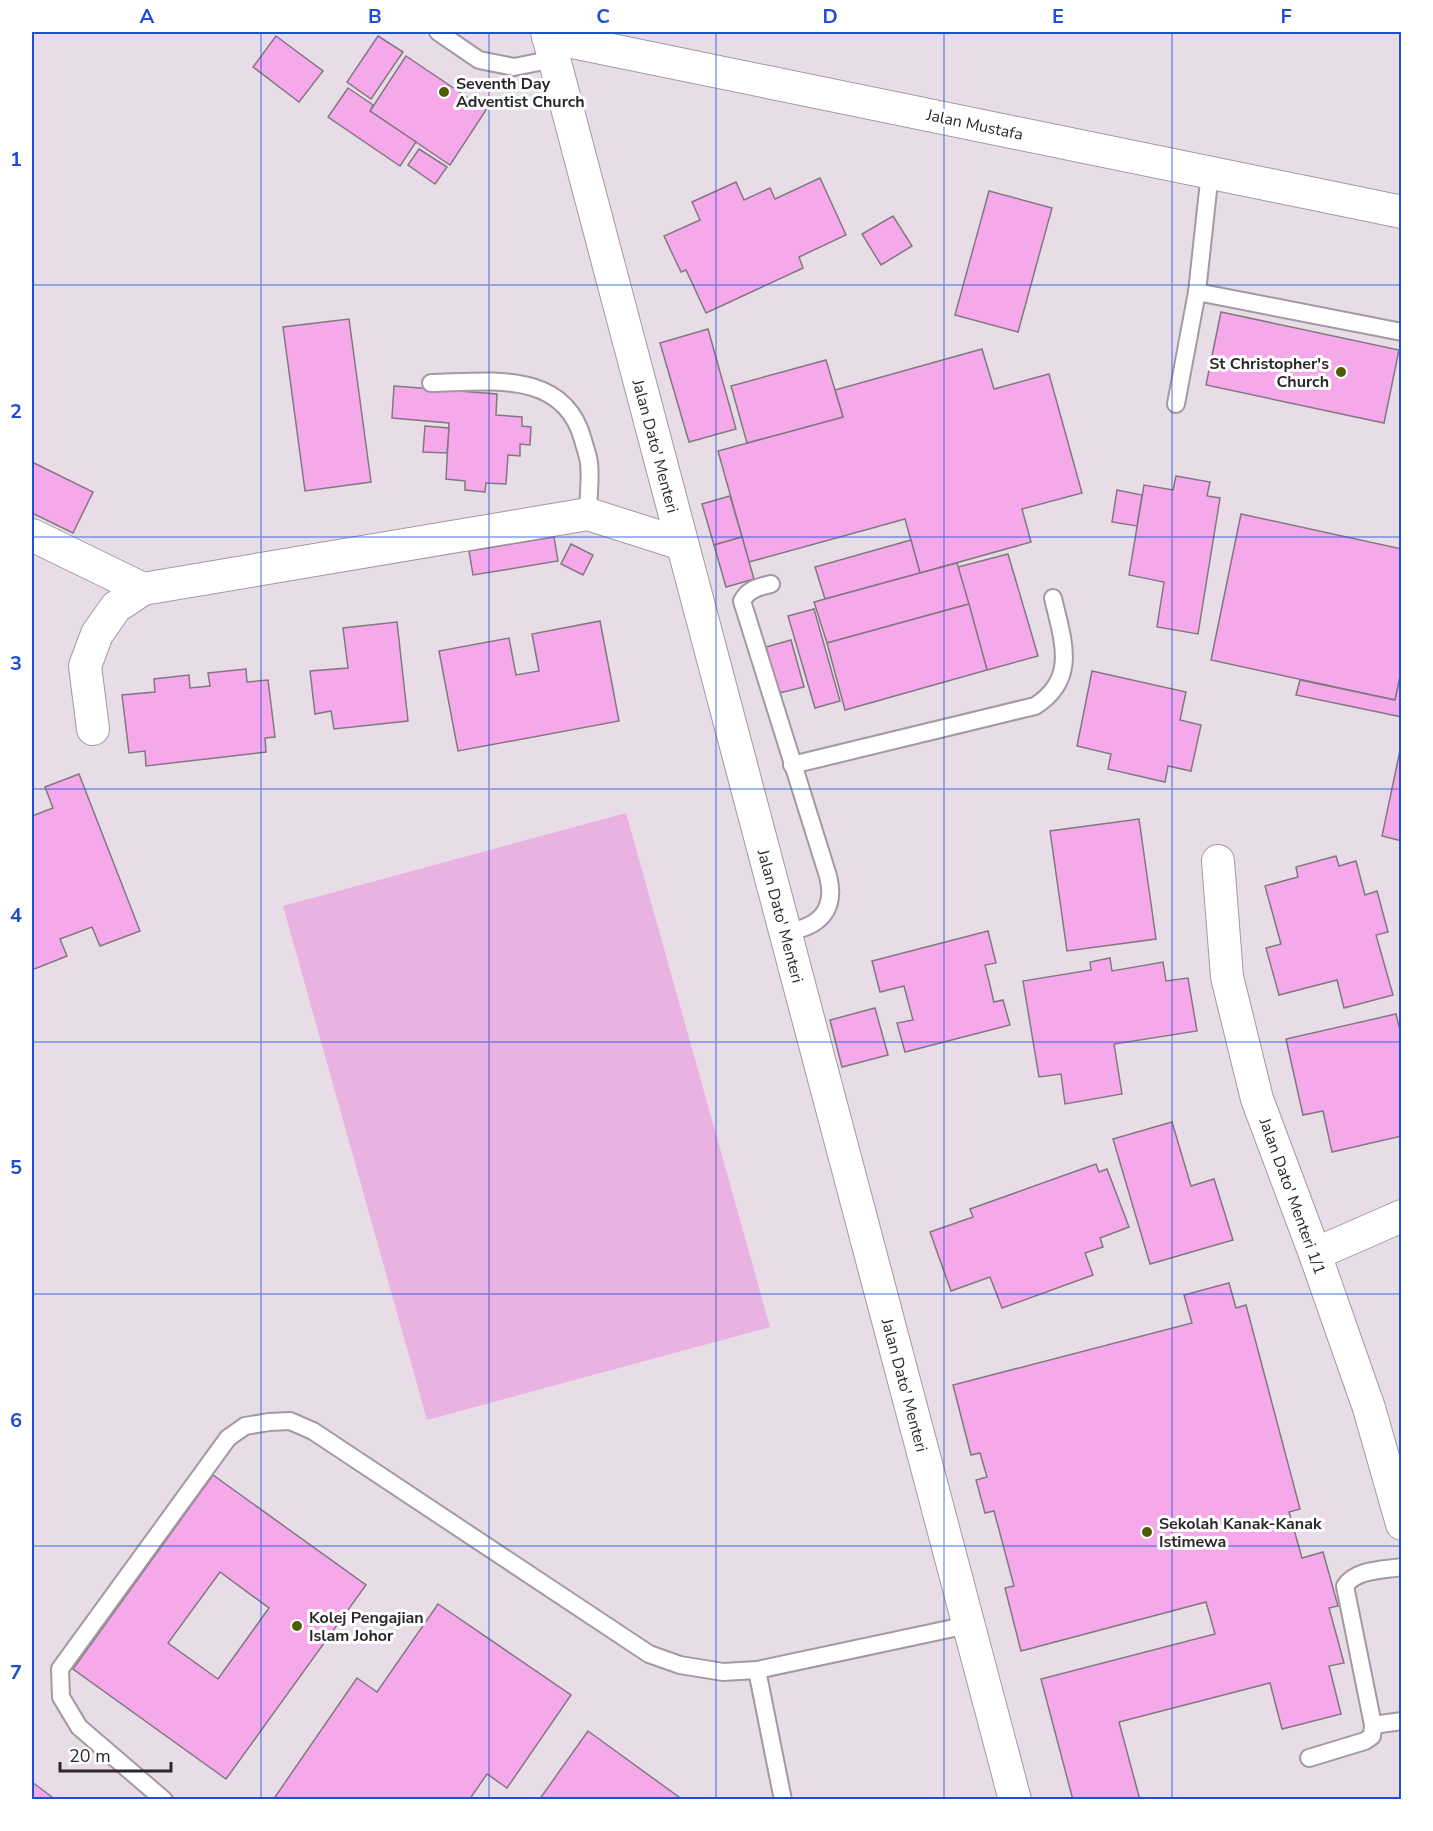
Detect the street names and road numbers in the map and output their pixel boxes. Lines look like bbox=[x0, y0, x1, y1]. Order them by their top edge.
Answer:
street label: Jalan Mustafa bbox=[924, 104, 1025, 146]
street label: Jalan Dato' Menteri bbox=[626, 376, 683, 515]
street label: Jalan Dato' Menteri bbox=[751, 846, 808, 985]
street label: Jalan Dato' Menteri 1/1 bbox=[1253, 1114, 1331, 1278]
street label: Jalan Dato' Menteri bbox=[875, 1315, 932, 1454]

